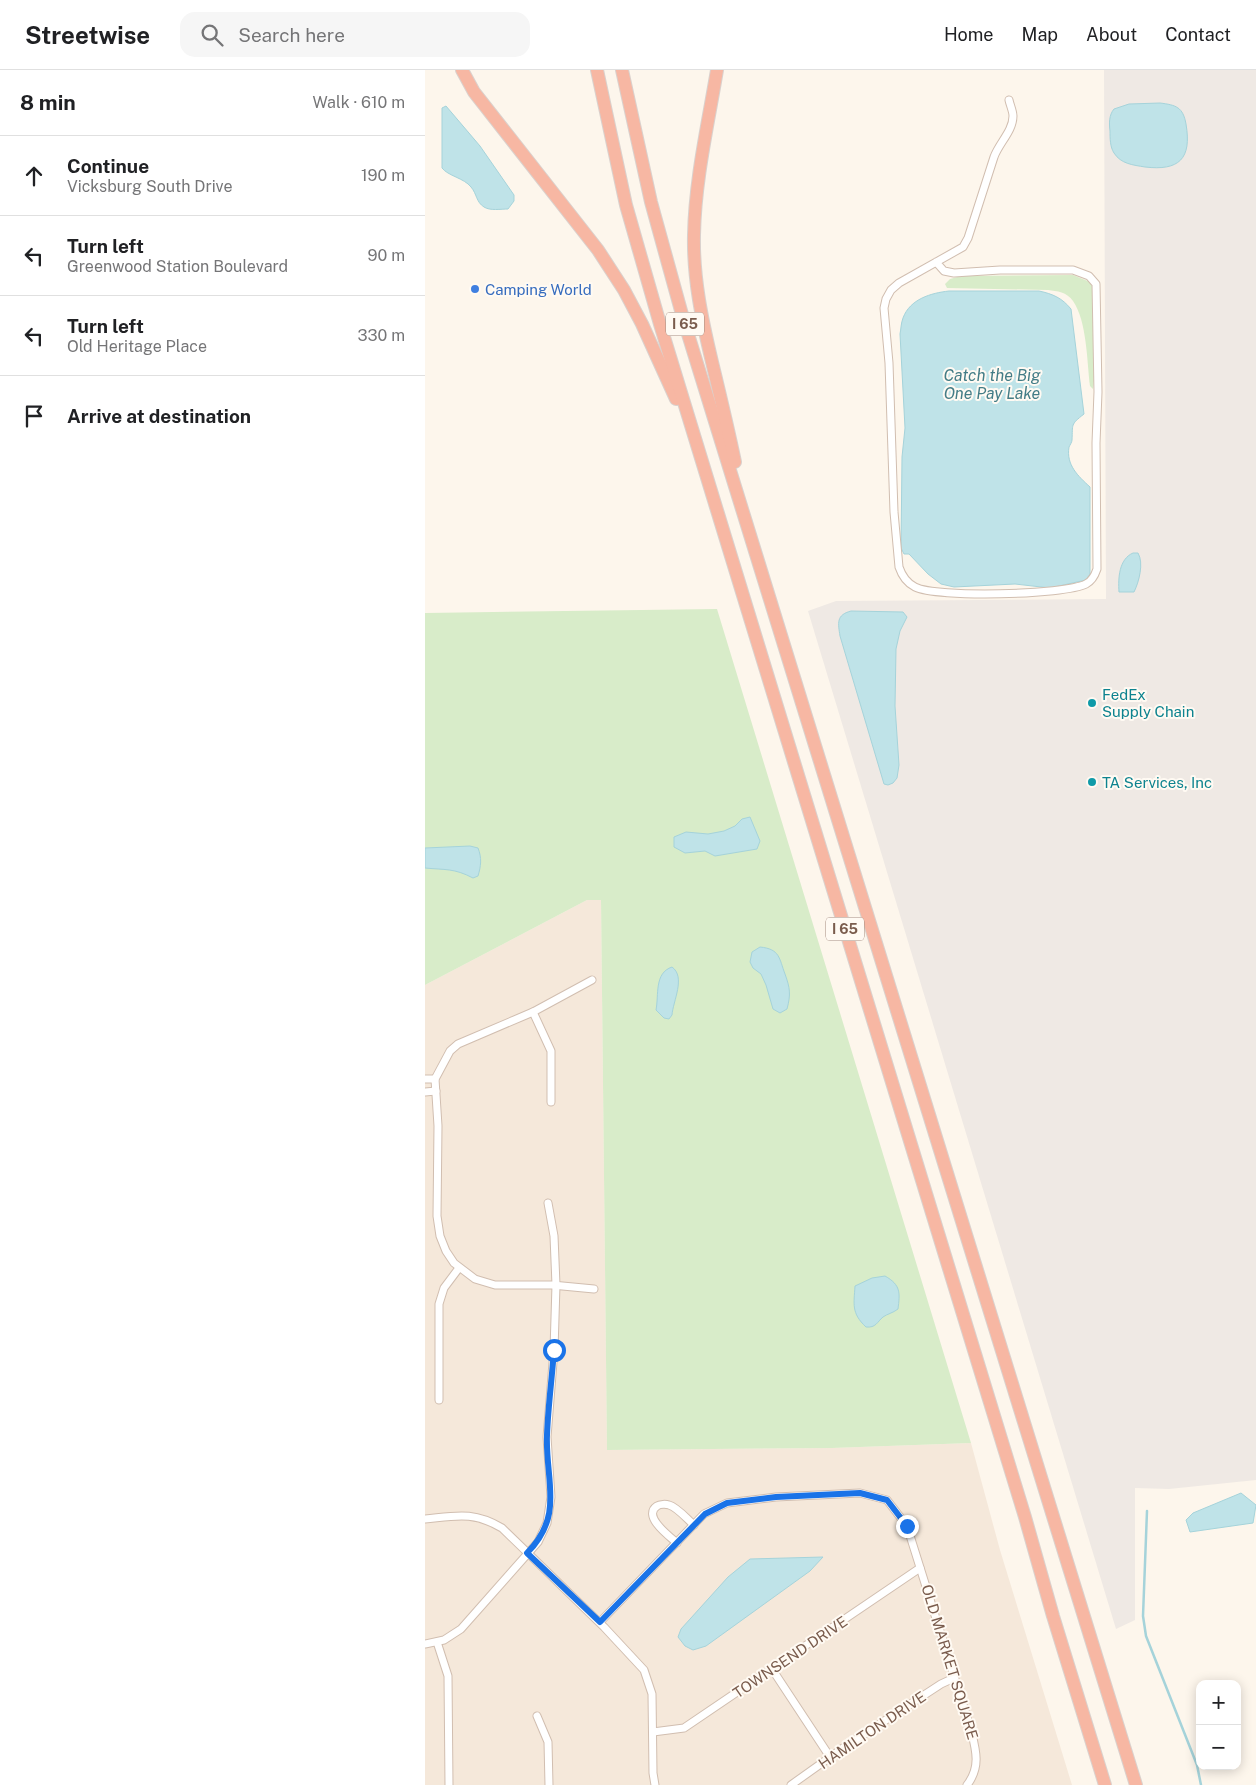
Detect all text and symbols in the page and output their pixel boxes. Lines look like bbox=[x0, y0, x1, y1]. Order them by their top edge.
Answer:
search box bbox=[180, 12, 530, 57]
text: Streetwise bbox=[25, 21, 150, 49]
icon: search bbox=[198, 21, 226, 49]
text: Search here bbox=[238, 24, 345, 46]
text: Home bbox=[944, 24, 994, 45]
text: Map bbox=[1022, 24, 1058, 45]
text: About bbox=[1086, 24, 1137, 45]
text: Contact bbox=[1165, 24, 1231, 45]
text: 8 min bbox=[20, 90, 76, 115]
text: Walk · 610 m bbox=[313, 93, 405, 112]
text: Continue bbox=[67, 155, 149, 177]
icon: ahead bbox=[20, 162, 48, 190]
text: 190 m bbox=[361, 166, 405, 185]
text: Vicksburg South Drive bbox=[67, 177, 233, 196]
text: Turn left bbox=[67, 235, 144, 257]
icon: left bbox=[20, 242, 48, 270]
text: 90 m bbox=[368, 246, 405, 265]
text: Greenwood Station Boulevard bbox=[67, 257, 288, 276]
place label: Camping World bbox=[485, 281, 592, 298]
marker: Camping World bbox=[469, 283, 481, 295]
road number: I 65 bbox=[666, 312, 704, 336]
text: Turn left bbox=[67, 315, 144, 337]
icon: left bbox=[20, 322, 48, 350]
text: 330 m bbox=[358, 326, 405, 345]
text: Old Heritage Place bbox=[67, 337, 207, 356]
water label: Catch the Big One Pay Lake bbox=[944, 366, 1041, 403]
icon: arrive bbox=[20, 402, 48, 430]
text: Arrive at destination bbox=[67, 405, 251, 427]
place label: FedEx Supply Chain bbox=[1102, 686, 1194, 720]
marker: FedEx Supply Chain bbox=[1086, 697, 1098, 709]
place label: TA Services, Inc bbox=[1102, 774, 1212, 791]
marker: TA Services, Inc bbox=[1086, 776, 1098, 788]
road number: I 65 bbox=[826, 918, 864, 941]
route start bbox=[543, 1339, 566, 1362]
route end bbox=[896, 1515, 919, 1538]
street label: OLD MARKET SQUARE bbox=[918, 1582, 982, 1742]
street label: TOWNSEND DRIVE bbox=[730, 1612, 850, 1702]
map controls bbox=[1196, 1680, 1241, 1770]
button: + bbox=[1196, 1680, 1241, 1725]
street label: HAMILTON DRIVE bbox=[815, 1688, 929, 1772]
button: − bbox=[1196, 1725, 1241, 1770]

